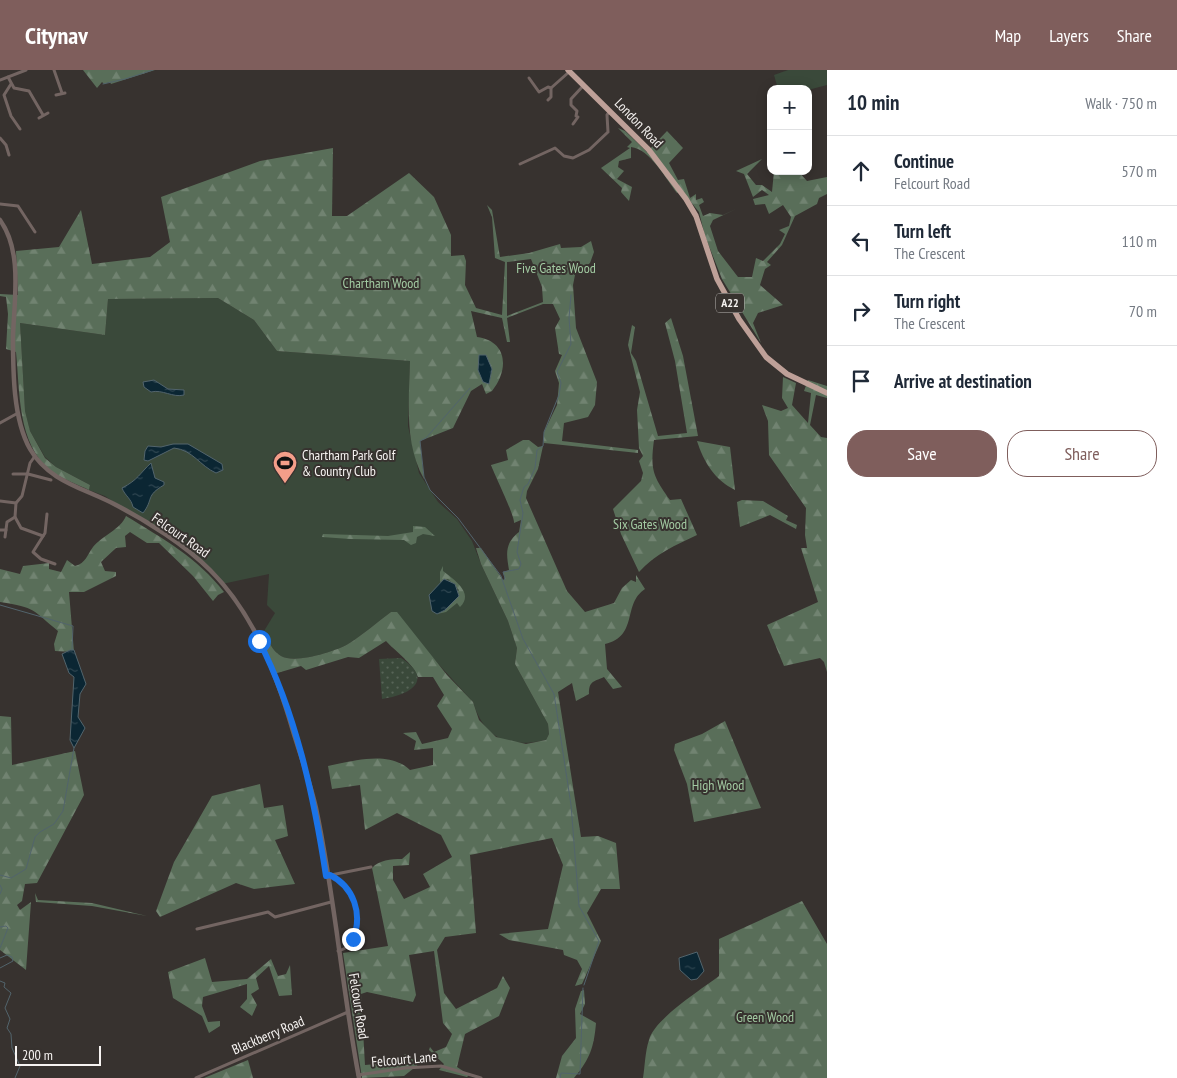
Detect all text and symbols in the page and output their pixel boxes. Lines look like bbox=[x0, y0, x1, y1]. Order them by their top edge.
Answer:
text: Citynav bbox=[25, 20, 88, 51]
text: Map bbox=[995, 24, 1021, 47]
text: Layers bbox=[1049, 24, 1089, 47]
text: Share bbox=[1117, 24, 1152, 47]
map controls bbox=[767, 85, 812, 175]
button: + bbox=[767, 85, 812, 130]
text: 10 min bbox=[847, 89, 899, 116]
text: Walk · 750 m bbox=[1085, 93, 1157, 113]
street label: London Road bbox=[611, 94, 667, 152]
button: − bbox=[767, 130, 812, 175]
text: Continue bbox=[894, 149, 954, 173]
icon: ahead bbox=[847, 157, 875, 185]
text: 570 m bbox=[1122, 161, 1157, 181]
text: Felcourt Road bbox=[894, 173, 970, 193]
text: Turn left bbox=[894, 219, 951, 243]
icon: left bbox=[847, 227, 875, 255]
text: 110 m bbox=[1122, 231, 1157, 251]
text: The Crescent bbox=[894, 243, 965, 263]
park label: Five Gates Wood bbox=[516, 259, 596, 277]
park label: Chartham Wood bbox=[343, 274, 419, 292]
text: Turn right bbox=[894, 289, 960, 313]
road number: A22 bbox=[716, 294, 744, 312]
icon: right bbox=[847, 297, 875, 325]
text: 70 m bbox=[1129, 301, 1157, 321]
text: The Crescent bbox=[894, 313, 965, 333]
icon: arrive bbox=[847, 367, 875, 395]
text: Arrive at destination bbox=[894, 369, 1032, 393]
button: Save bbox=[847, 430, 997, 477]
button: Share bbox=[1007, 430, 1157, 477]
place label: Chartham Park Golf & Country Club bbox=[302, 446, 396, 480]
sports icon: Chartham Park Golf & Country Club bbox=[272, 450, 298, 484]
street label: Felcourt Road bbox=[149, 509, 213, 561]
park label: Six Gates Wood bbox=[613, 515, 687, 533]
route start bbox=[248, 630, 271, 653]
park label: High Wood bbox=[692, 776, 744, 794]
route end bbox=[342, 928, 365, 951]
street label: Felcourt Road bbox=[345, 972, 373, 1040]
park label: Green Wood bbox=[736, 1008, 794, 1026]
street label: Blackberry Road bbox=[229, 1012, 307, 1058]
scale bar bbox=[15, 1043, 101, 1066]
text: 200 m bbox=[22, 1046, 53, 1064]
street label: Felcourt Lane bbox=[370, 1047, 438, 1071]

